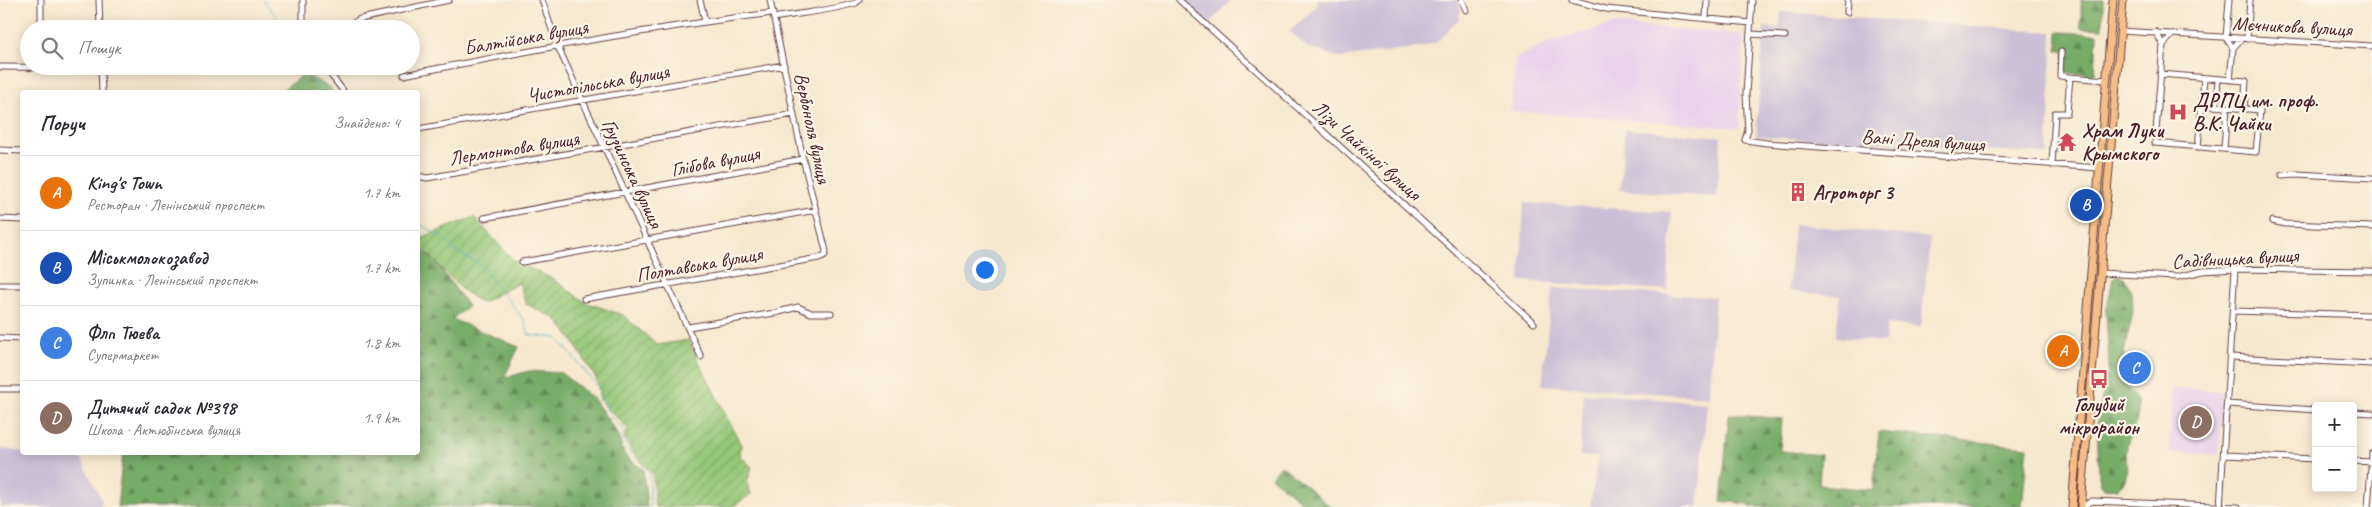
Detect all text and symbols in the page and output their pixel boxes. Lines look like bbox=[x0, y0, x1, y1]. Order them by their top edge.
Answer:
street label: Мєчникова вулиця bbox=[2232, 11, 2354, 42]
street label: Балтійська вулиця bbox=[462, 14, 591, 61]
search box bbox=[20, 20, 420, 75]
icon: search bbox=[38, 34, 66, 62]
text: Пошук bbox=[78, 36, 120, 60]
street label: Чистопільська вулиця bbox=[525, 59, 672, 108]
street label: Вербоноля вулиця bbox=[789, 70, 837, 187]
place label: ДРПЦ им. проф. В.К. Чайки bbox=[2193, 88, 2319, 136]
street label: Лізи Чайкіної вулиця bbox=[1306, 95, 1428, 208]
hospital icon: ДРПЦ им. проф. В.К. Чайки bbox=[2167, 101, 2189, 123]
text: Поруч bbox=[40, 110, 85, 136]
text: Знайдено: 4 bbox=[334, 113, 400, 133]
street label: Грузинська вулиця bbox=[596, 115, 670, 234]
place label: Храм Луки Крымского bbox=[2082, 118, 2165, 166]
street label: Вані Дреля вулиця bbox=[1861, 124, 1987, 157]
street label: Лермонтова вулиця bbox=[447, 126, 582, 171]
temple icon: Храм Луки Крымского bbox=[2056, 131, 2078, 153]
street label: Глібова вулиця bbox=[669, 140, 763, 182]
text: King's Town bbox=[87, 171, 162, 195]
place label: Агроторг 3 bbox=[1813, 180, 1895, 205]
building icon: Агроторг 3 bbox=[1787, 181, 1809, 203]
text: A bbox=[52, 183, 60, 203]
text: 1.7 km bbox=[363, 183, 400, 203]
pin: B bbox=[2070, 186, 2102, 224]
text: Ресторан · Ленінський проспект bbox=[87, 195, 264, 215]
street label: Полтавська вулиця bbox=[634, 241, 766, 288]
street label: Садівницька вулиця bbox=[2171, 243, 2301, 274]
text: Міськмолокозавод bbox=[87, 246, 208, 270]
your location bbox=[972, 257, 998, 283]
text: B bbox=[52, 258, 60, 278]
text: 1.7 km bbox=[363, 258, 400, 278]
text: Зупинка · Ленінський проспект bbox=[87, 270, 258, 290]
text: Флп Тюева bbox=[87, 321, 159, 345]
pin: A bbox=[2047, 332, 2079, 370]
text: C bbox=[52, 333, 60, 353]
text: 1.8 km bbox=[363, 333, 400, 353]
text: Супермаркет bbox=[87, 345, 158, 365]
pin: C bbox=[2119, 349, 2151, 387]
bus stop icon: Голубий мікрорайон bbox=[2088, 368, 2110, 390]
place label: Голубий мікрорайон bbox=[2059, 392, 2140, 440]
text: Дитячий садок №398 bbox=[87, 396, 236, 420]
map controls bbox=[2312, 402, 2357, 492]
button: + bbox=[2312, 402, 2357, 447]
pin: D bbox=[2180, 403, 2212, 441]
text: D bbox=[51, 408, 61, 428]
text: 1.9 km bbox=[363, 408, 400, 428]
text: Школа · Актюбінська вулиця bbox=[87, 420, 240, 440]
button: − bbox=[2312, 447, 2357, 492]

